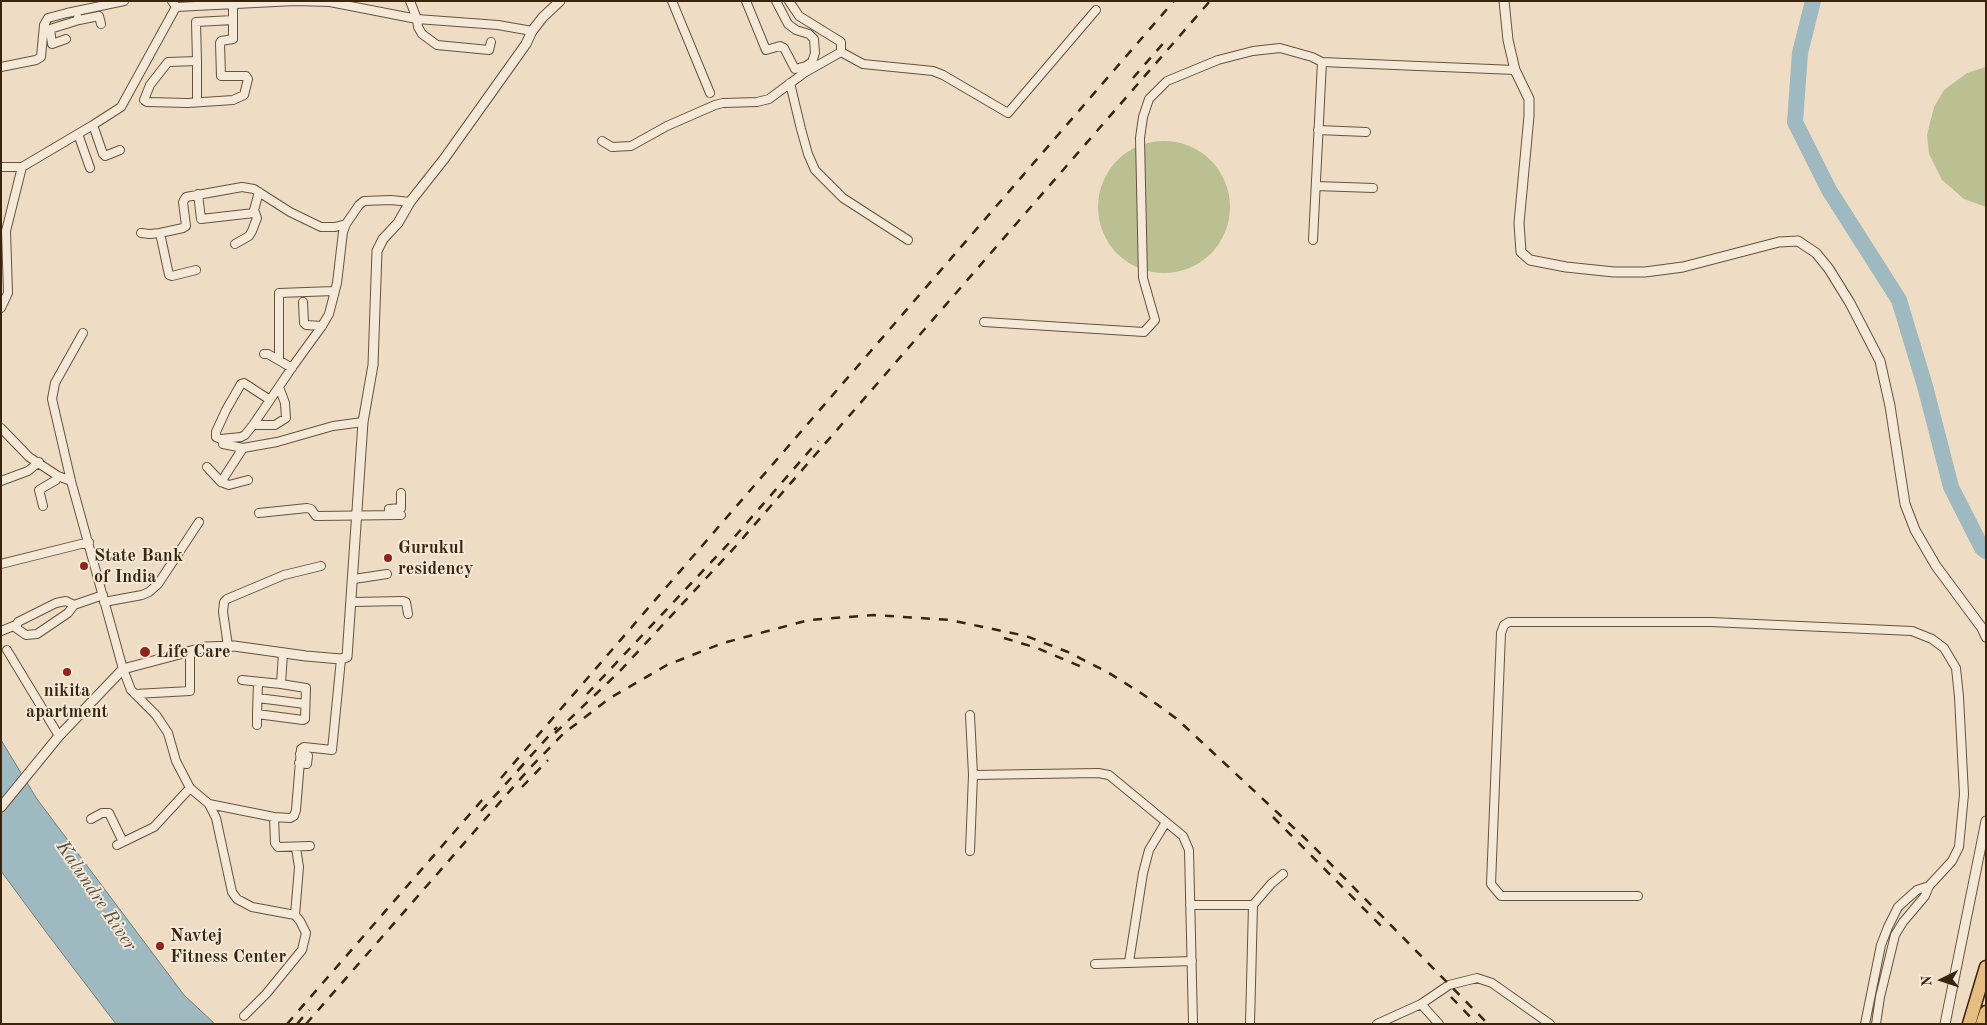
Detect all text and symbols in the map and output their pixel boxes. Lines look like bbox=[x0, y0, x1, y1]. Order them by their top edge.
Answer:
place label: Gurukul residency bbox=[398, 537, 473, 580]
place label: State Bank of India bbox=[94, 545, 183, 588]
marker: Gurukul residency bbox=[382, 552, 394, 564]
marker: State Bank of India bbox=[78, 560, 90, 572]
place label: Life Care bbox=[156, 641, 231, 663]
marker: Life Care bbox=[138, 645, 152, 659]
marker: nikita apartment bbox=[61, 666, 73, 678]
place label: nikita apartment bbox=[26, 680, 108, 722]
water label: Kalundre River bbox=[51, 837, 141, 955]
place label: Navtej Fitness Center bbox=[170, 925, 286, 968]
marker: Navtej Fitness Center bbox=[154, 940, 166, 952]
north arrow bbox=[1917, 955, 1967, 1005]
text: N bbox=[1920, 975, 1934, 987]

